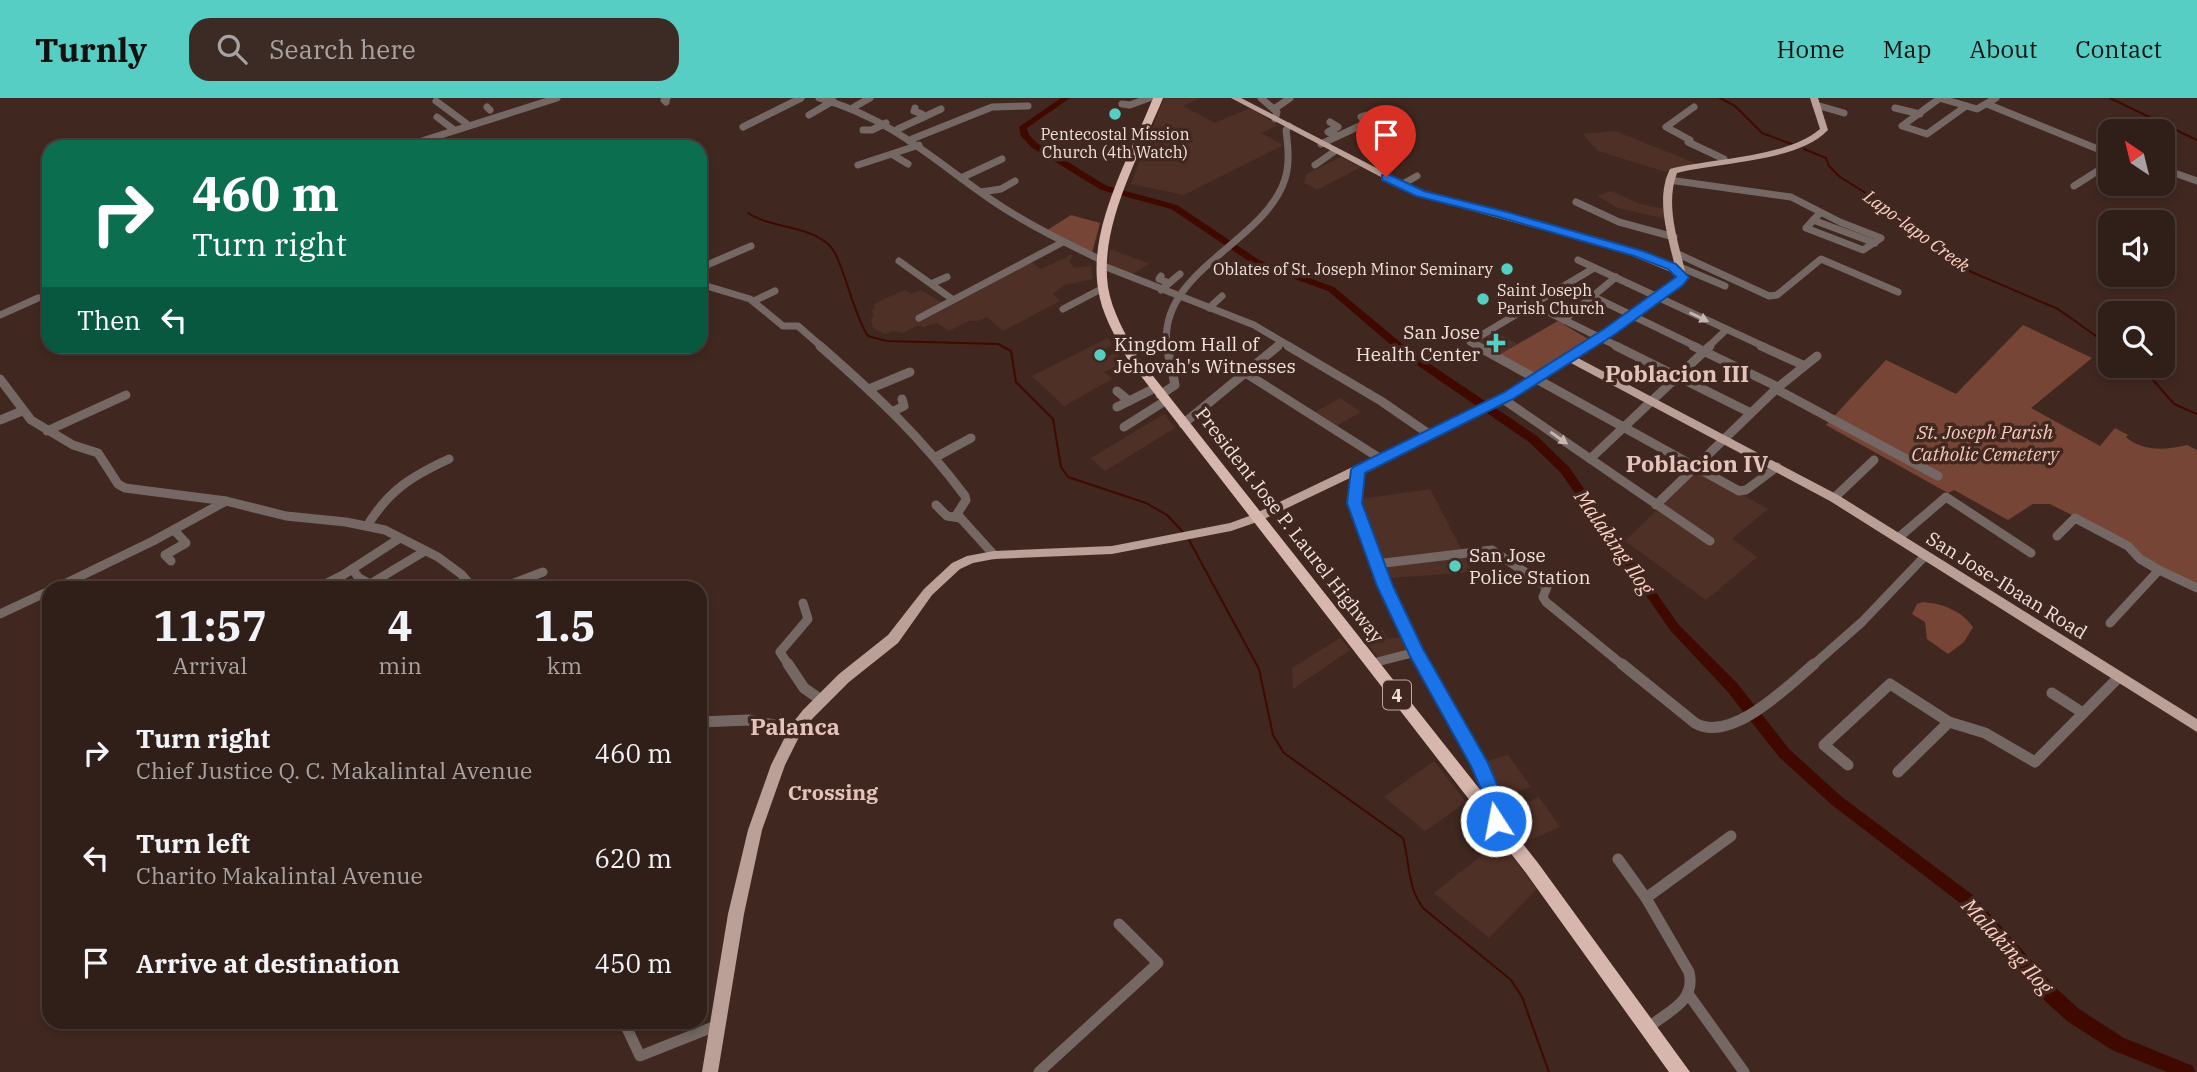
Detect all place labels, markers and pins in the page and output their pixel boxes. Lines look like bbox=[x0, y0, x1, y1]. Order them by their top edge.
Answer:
pin bbox=[1356, 105, 1416, 177]
marker: Pentecostal Mission Church (4th Watch) bbox=[1107, 106, 1123, 122]
place label: Pentecostal Mission Church (4th Watch) bbox=[1040, 124, 1190, 162]
place label: Oblates of St. Joseph Minor Seminary bbox=[1213, 259, 1493, 279]
marker: Oblates of St. Joseph Minor Seminary bbox=[1499, 261, 1515, 277]
place label: Saint Joseph Parish Church bbox=[1497, 280, 1605, 318]
marker: Saint Joseph Parish Church bbox=[1475, 291, 1491, 307]
place label: San Jose Health Center bbox=[1356, 320, 1481, 366]
place label: Kingdom Hall of Jehovah's Witnesses bbox=[1114, 332, 1296, 378]
marker: San Jose Health Center bbox=[1486, 333, 1506, 353]
marker: Kingdom Hall of Jehovah's Witnesses bbox=[1092, 347, 1108, 363]
place label: San Jose Police Station bbox=[1469, 543, 1591, 589]
marker: San Jose Police Station bbox=[1447, 558, 1463, 574]

